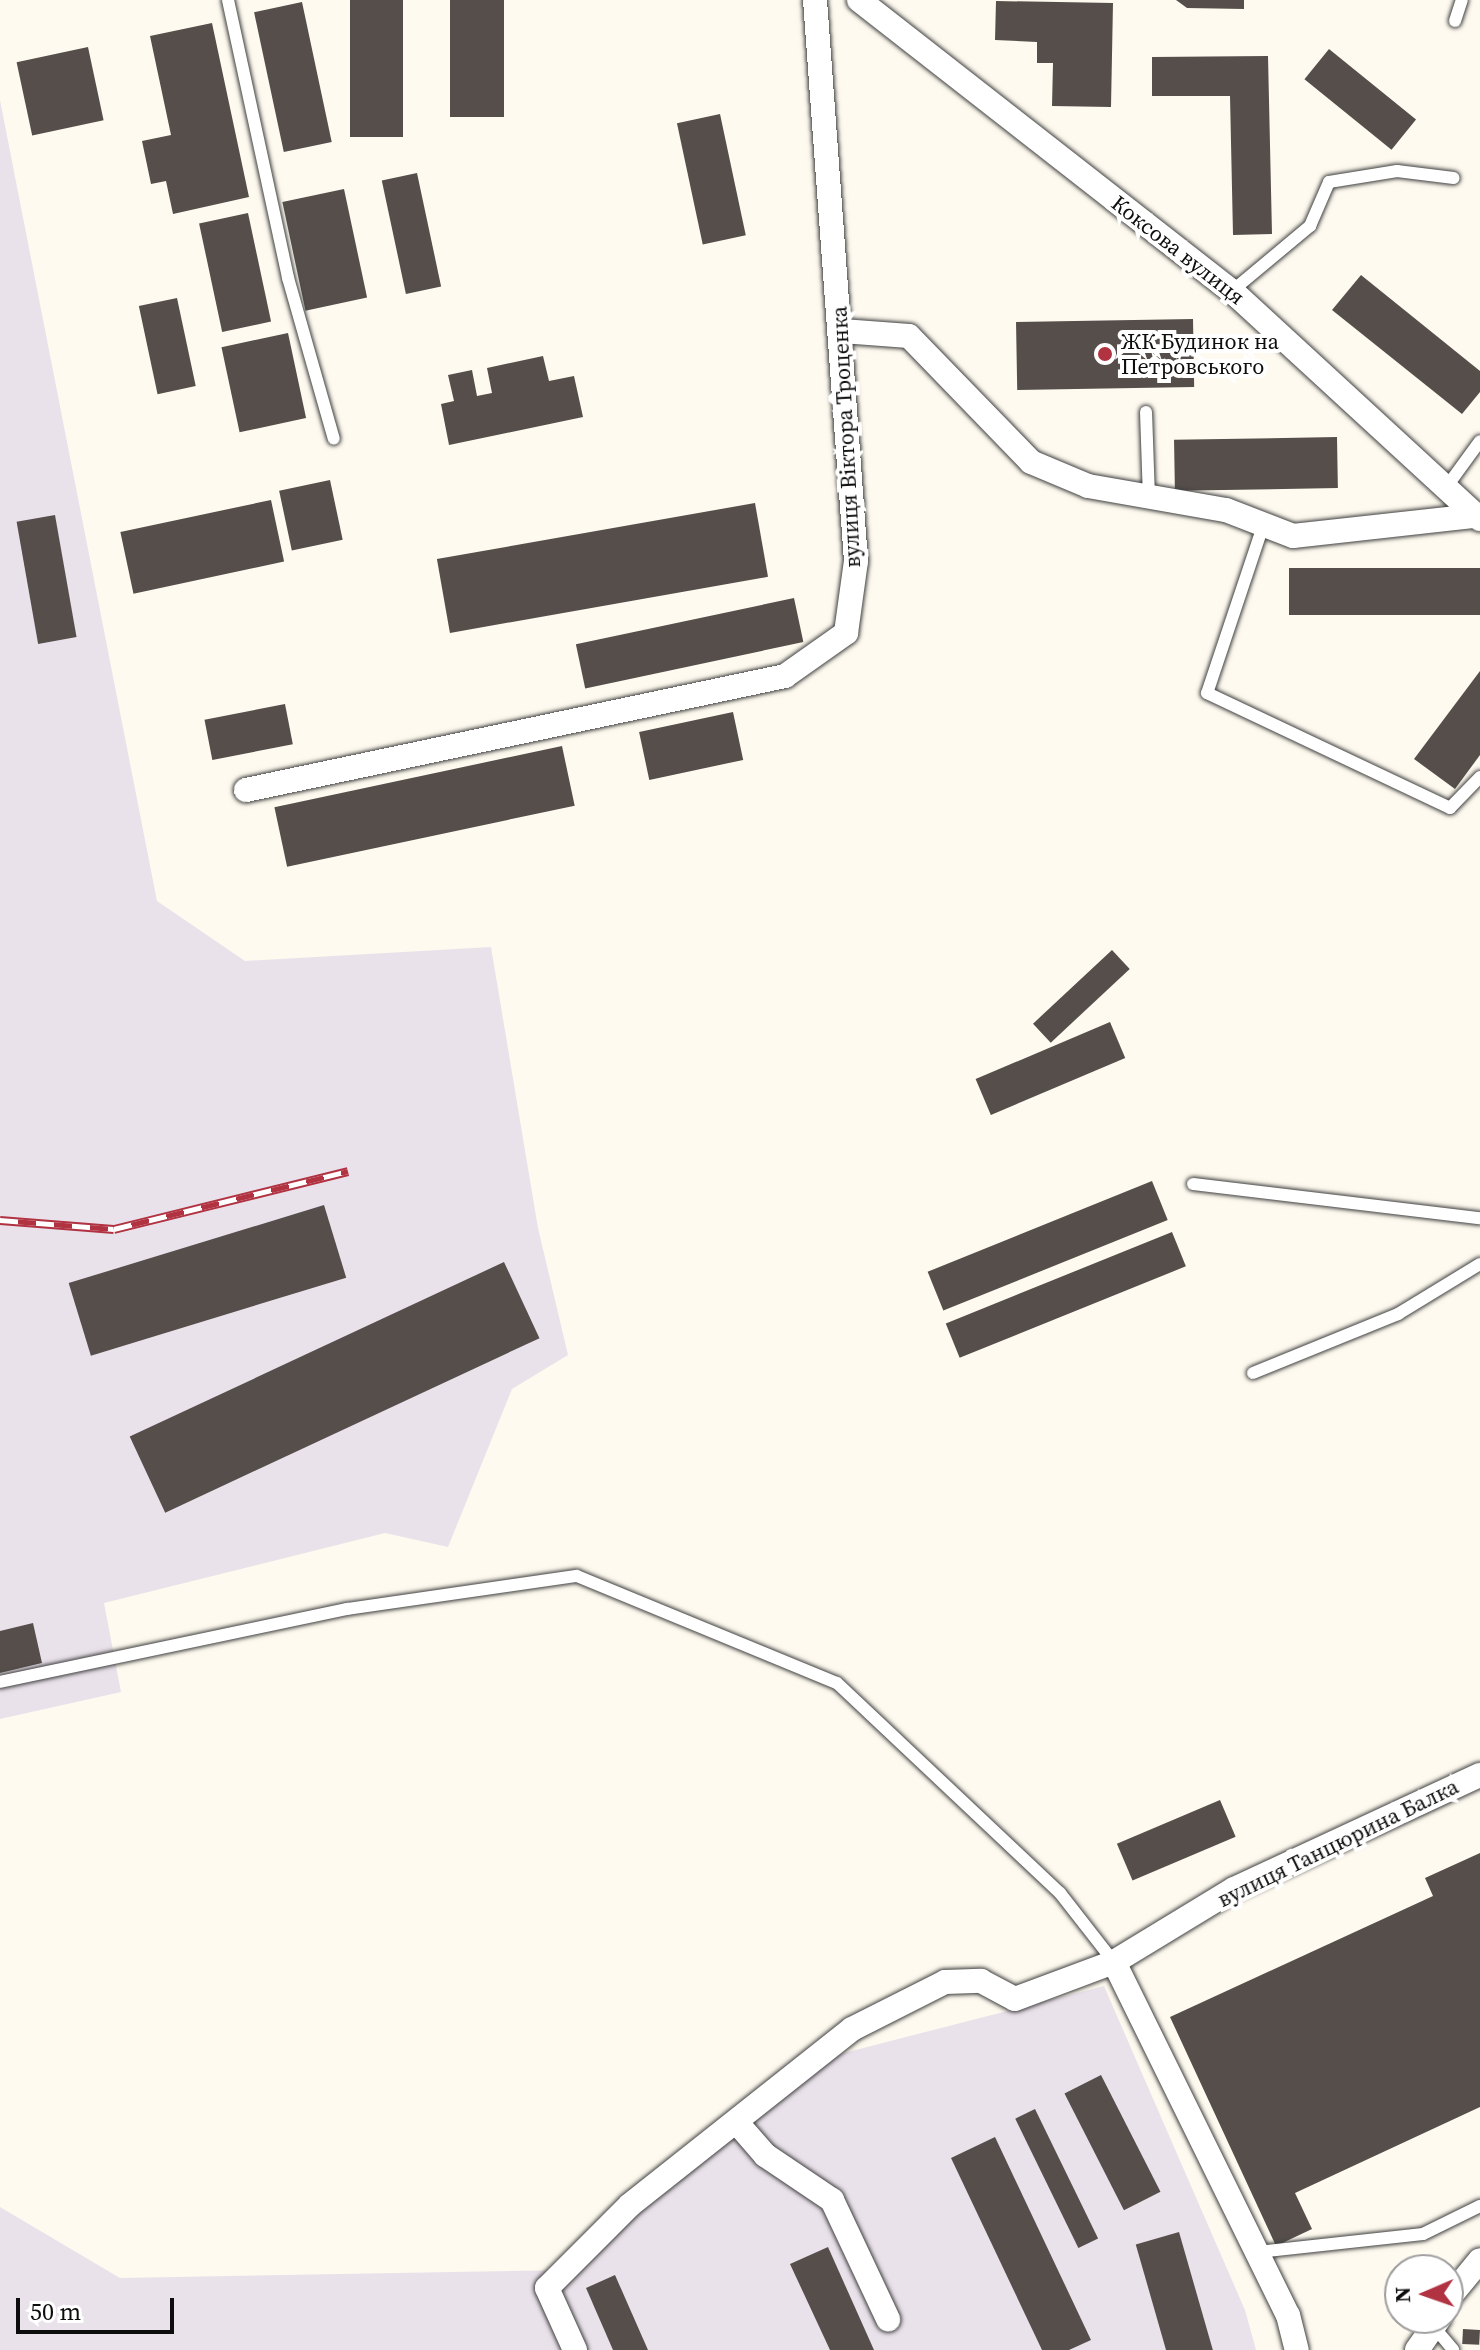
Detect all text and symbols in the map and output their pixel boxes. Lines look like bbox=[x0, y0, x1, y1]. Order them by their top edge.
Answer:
street label: Коксова вулиця bbox=[1106, 190, 1250, 310]
street label: вулиця Віктора Троценка bbox=[826, 305, 866, 569]
place label: ЖК Будинок на Петровського bbox=[1121, 328, 1279, 380]
marker: ЖК Будинок на Петровського bbox=[1096, 345, 1114, 363]
street label: вулиця Танцюрина Балка bbox=[1213, 1773, 1463, 1913]
north arrow bbox=[1384, 2254, 1464, 2334]
scale bar bbox=[20, 2282, 178, 2332]
text: N bbox=[1387, 2286, 1417, 2303]
text: 50 m bbox=[30, 2295, 81, 2328]

